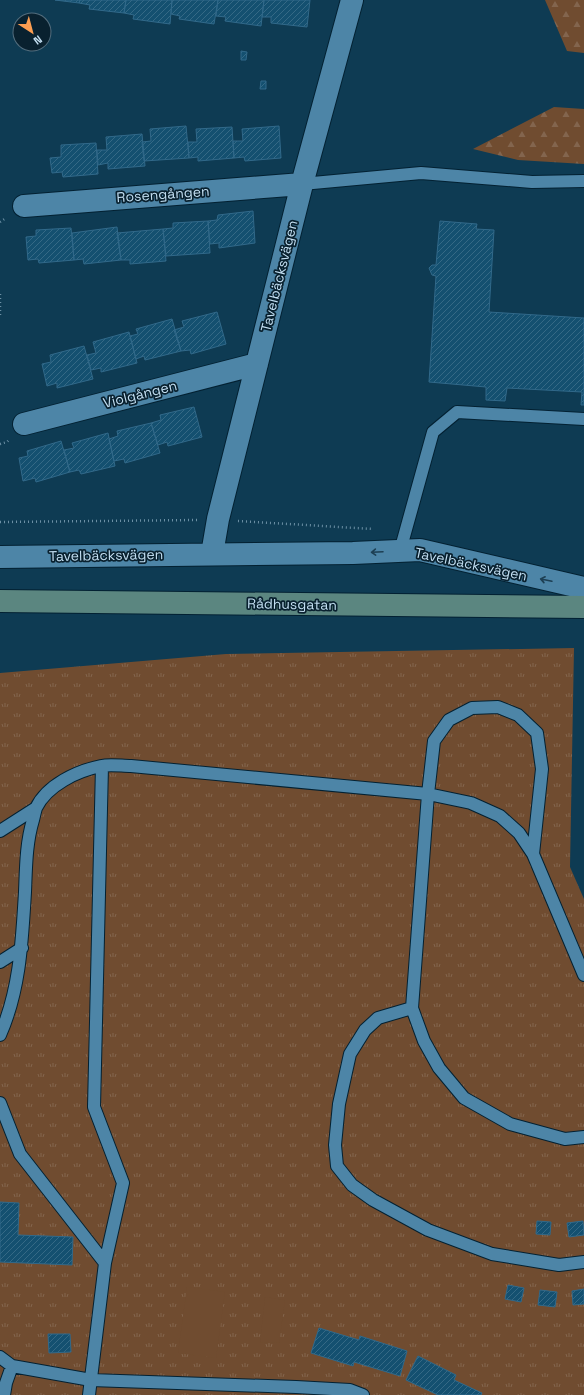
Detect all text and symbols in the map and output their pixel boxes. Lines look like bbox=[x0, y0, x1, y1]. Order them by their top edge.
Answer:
north arrow bbox=[12, 12, 52, 52]
text: N bbox=[31, 32, 45, 48]
street label: Rosengången bbox=[116, 182, 210, 206]
street label: Tavelbäcksvägen bbox=[256, 218, 302, 334]
street label: Violgången bbox=[101, 376, 179, 412]
street label: Tavelbäcksvägen bbox=[413, 543, 529, 585]
street label: Tavelbäcksvägen bbox=[49, 545, 163, 565]
one-way arrow bbox=[371, 548, 384, 556]
one-way arrow bbox=[540, 575, 553, 583]
street label: Rådhusgatan bbox=[247, 594, 337, 614]

